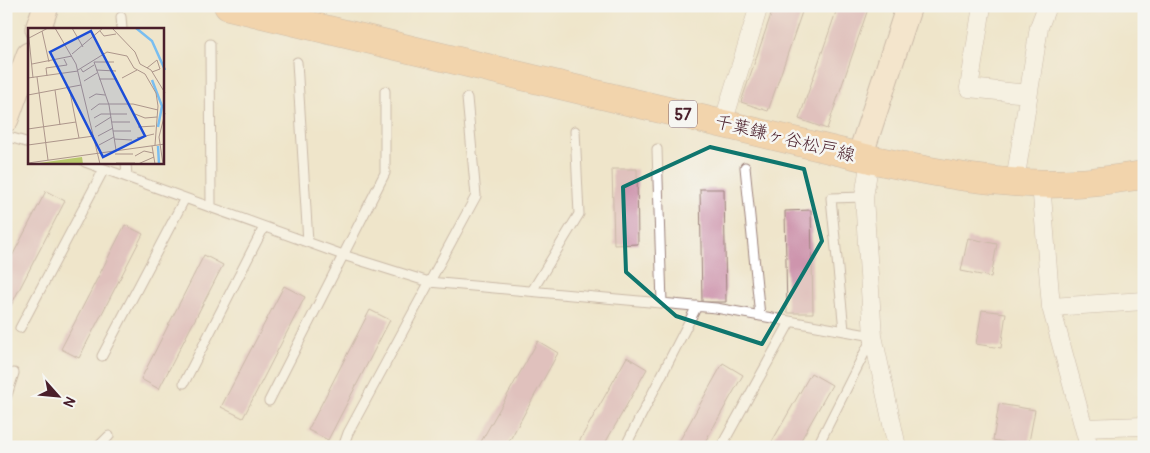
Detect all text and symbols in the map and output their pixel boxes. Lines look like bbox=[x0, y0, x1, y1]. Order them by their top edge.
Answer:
inset map bbox=[28, 28, 164, 164]
road number: 57 bbox=[669, 100, 697, 128]
street label: 千葉鎌ヶ谷松戸線 bbox=[712, 110, 858, 167]
north arrow bbox=[32, 370, 82, 420]
text: N bbox=[59, 394, 79, 410]

